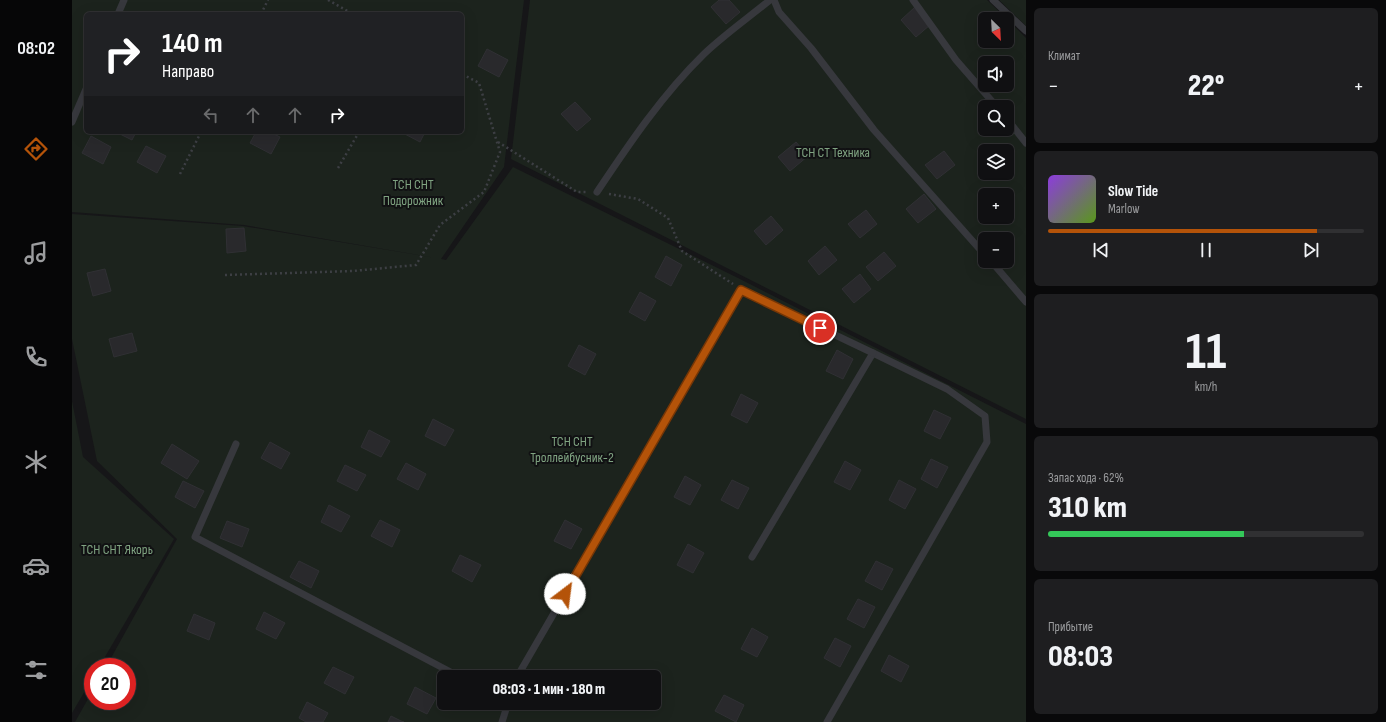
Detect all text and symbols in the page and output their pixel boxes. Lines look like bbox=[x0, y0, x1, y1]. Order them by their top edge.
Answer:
north arrow bbox=[978, 12, 1014, 48]
map controls bbox=[978, 12, 1014, 268]
text: 140 m bbox=[162, 27, 223, 60]
icon: right bbox=[96, 28, 148, 80]
text: 08:02 bbox=[17, 38, 55, 59]
text: Климат bbox=[1048, 48, 1080, 64]
button: sound bbox=[978, 56, 1014, 92]
text: Направо bbox=[162, 61, 214, 82]
text: 22° bbox=[1188, 68, 1224, 104]
text: − bbox=[1048, 73, 1059, 100]
text: + bbox=[1353, 73, 1364, 100]
button: search bbox=[978, 100, 1014, 136]
icon: left bbox=[200, 104, 222, 126]
icon: ahead bbox=[242, 104, 264, 126]
icon: ahead bbox=[284, 104, 306, 126]
icon: right bbox=[326, 104, 348, 126]
icon: directions bbox=[22, 135, 50, 163]
park label: ТСН СТ Техника bbox=[796, 144, 870, 161]
button: layers bbox=[978, 144, 1014, 180]
park label: ТСН СНТ Подорожник bbox=[383, 176, 444, 209]
text: Slow Tide bbox=[1108, 182, 1158, 201]
button: + bbox=[978, 188, 1014, 224]
text: Marlow bbox=[1108, 201, 1140, 217]
button: − bbox=[978, 232, 1014, 268]
icon: music bbox=[22, 239, 50, 267]
icon: previous bbox=[1090, 239, 1112, 261]
icon: pause bbox=[1195, 239, 1217, 261]
icon: next bbox=[1300, 239, 1322, 261]
pin bbox=[803, 311, 837, 345]
icon: arrive bbox=[809, 317, 831, 339]
text: 11 bbox=[1186, 321, 1226, 384]
icon: phone bbox=[22, 343, 50, 371]
text: km/h bbox=[1195, 379, 1217, 395]
park label: ТСН СНТ Троллейбусник-2 bbox=[530, 433, 614, 466]
icon: climate bbox=[22, 448, 50, 476]
text: Запас хода · 62% bbox=[1048, 470, 1124, 486]
text: 310 km bbox=[1048, 490, 1127, 526]
park label: ТСН СНТ Якорь bbox=[81, 541, 153, 558]
icon: car bbox=[22, 552, 50, 580]
position arrow bbox=[544, 573, 586, 615]
text: Прибытие bbox=[1048, 619, 1093, 635]
text: 08:03 bbox=[1048, 639, 1113, 675]
icon: filters bbox=[22, 656, 50, 684]
speed limit sign: 20 bbox=[84, 658, 136, 710]
text: 08:03 · 1 мин · 180 m bbox=[493, 680, 605, 699]

